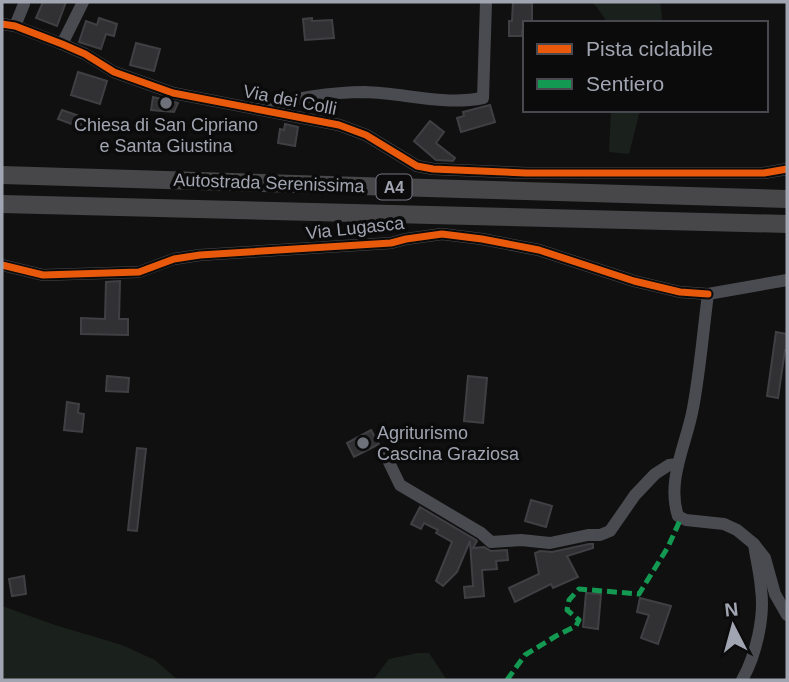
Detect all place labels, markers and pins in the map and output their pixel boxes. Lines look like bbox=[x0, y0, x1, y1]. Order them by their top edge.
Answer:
marker: Chiesa di San Cipriano e Santa Giustina bbox=[158, 95, 174, 111]
place label: Chiesa di San Cipriano e Santa Giustina bbox=[74, 115, 258, 156]
place label: Agriturismo Cascina Graziosa bbox=[377, 423, 520, 464]
marker: Agriturismo Cascina Graziosa bbox=[355, 435, 371, 451]

